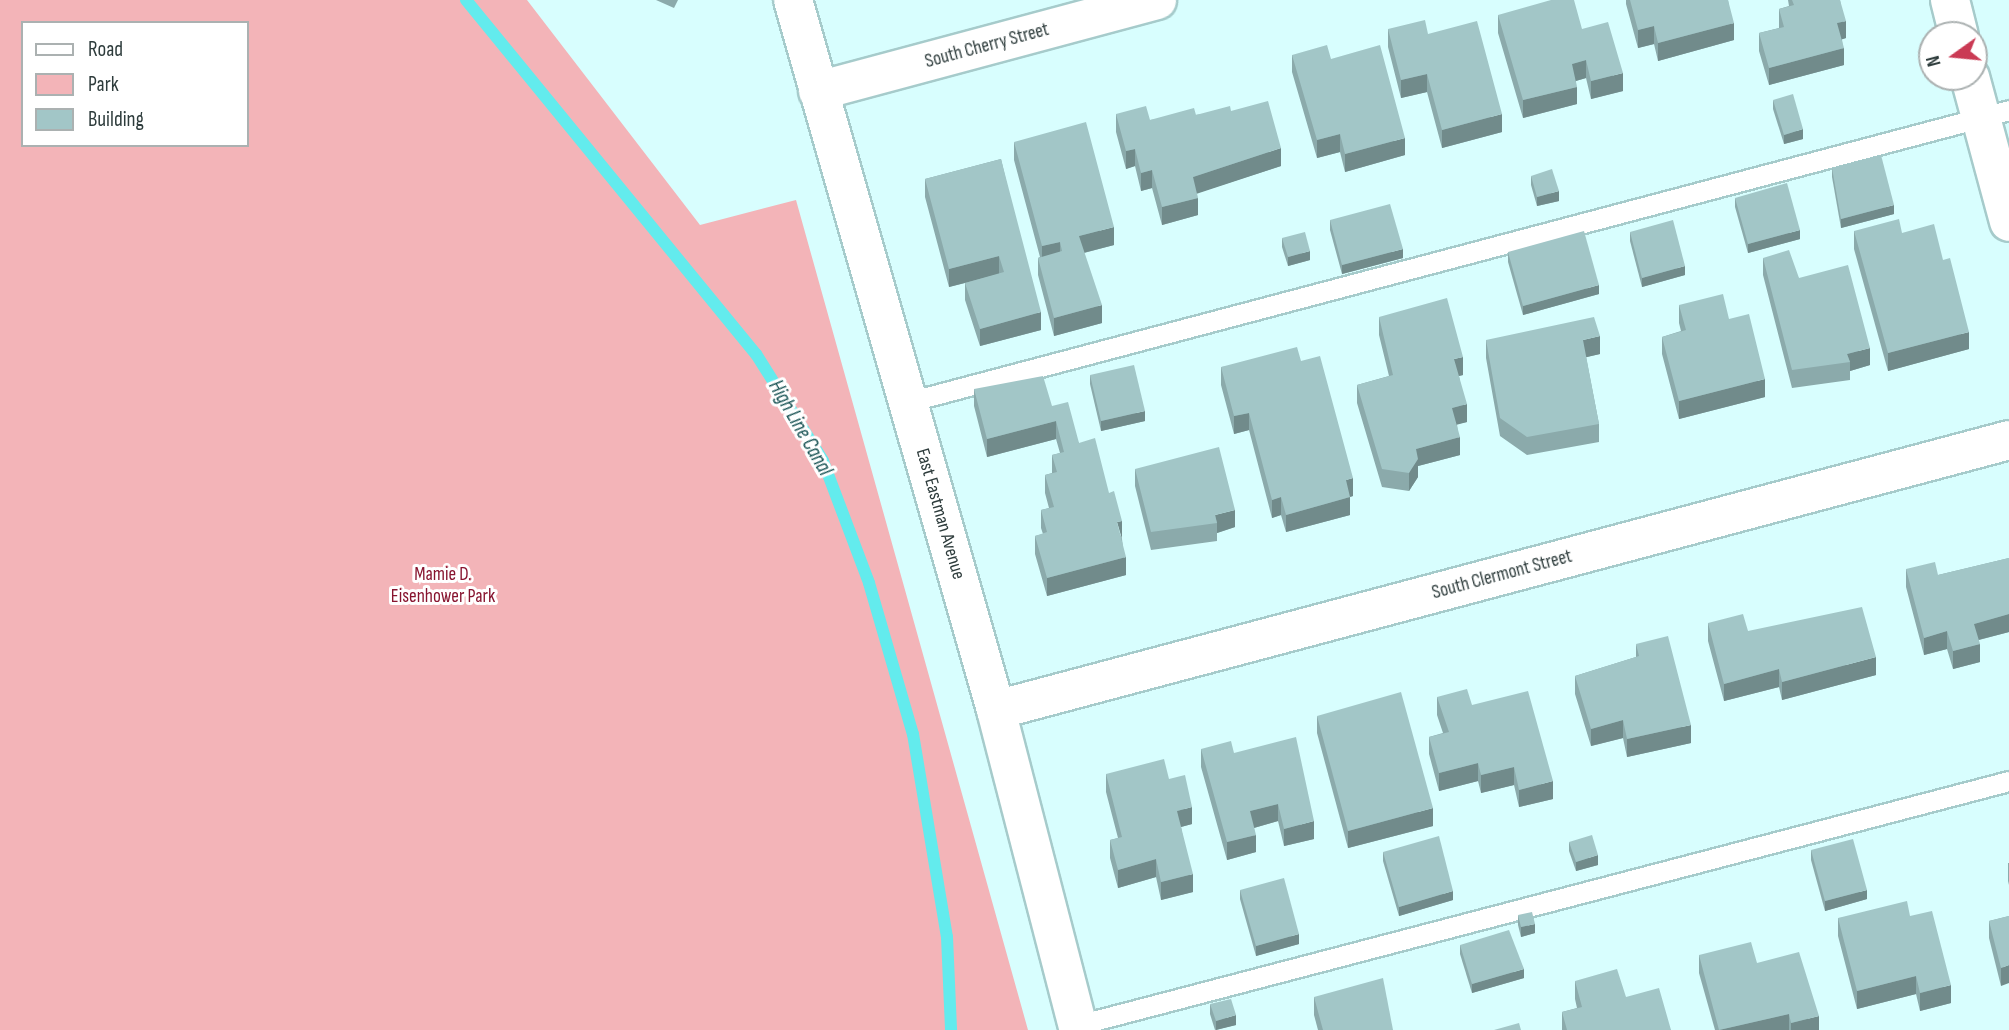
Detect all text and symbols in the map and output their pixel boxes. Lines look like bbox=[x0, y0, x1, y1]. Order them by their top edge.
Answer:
street label: South Cherry Street bbox=[923, 19, 1051, 73]
legend bbox=[21, 21, 248, 147]
north arrow bbox=[1918, 21, 1988, 91]
text: Road bbox=[88, 37, 123, 62]
text: N bbox=[1922, 53, 1947, 69]
text: Park bbox=[88, 72, 119, 97]
text: Building bbox=[88, 107, 144, 132]
water label: High Line Canal bbox=[763, 376, 837, 480]
street label: East Eastman Avenue bbox=[910, 446, 970, 582]
street label: South Clermont Street bbox=[1430, 545, 1574, 605]
park label: Mamie D. Eisenhower Park bbox=[391, 564, 495, 608]

